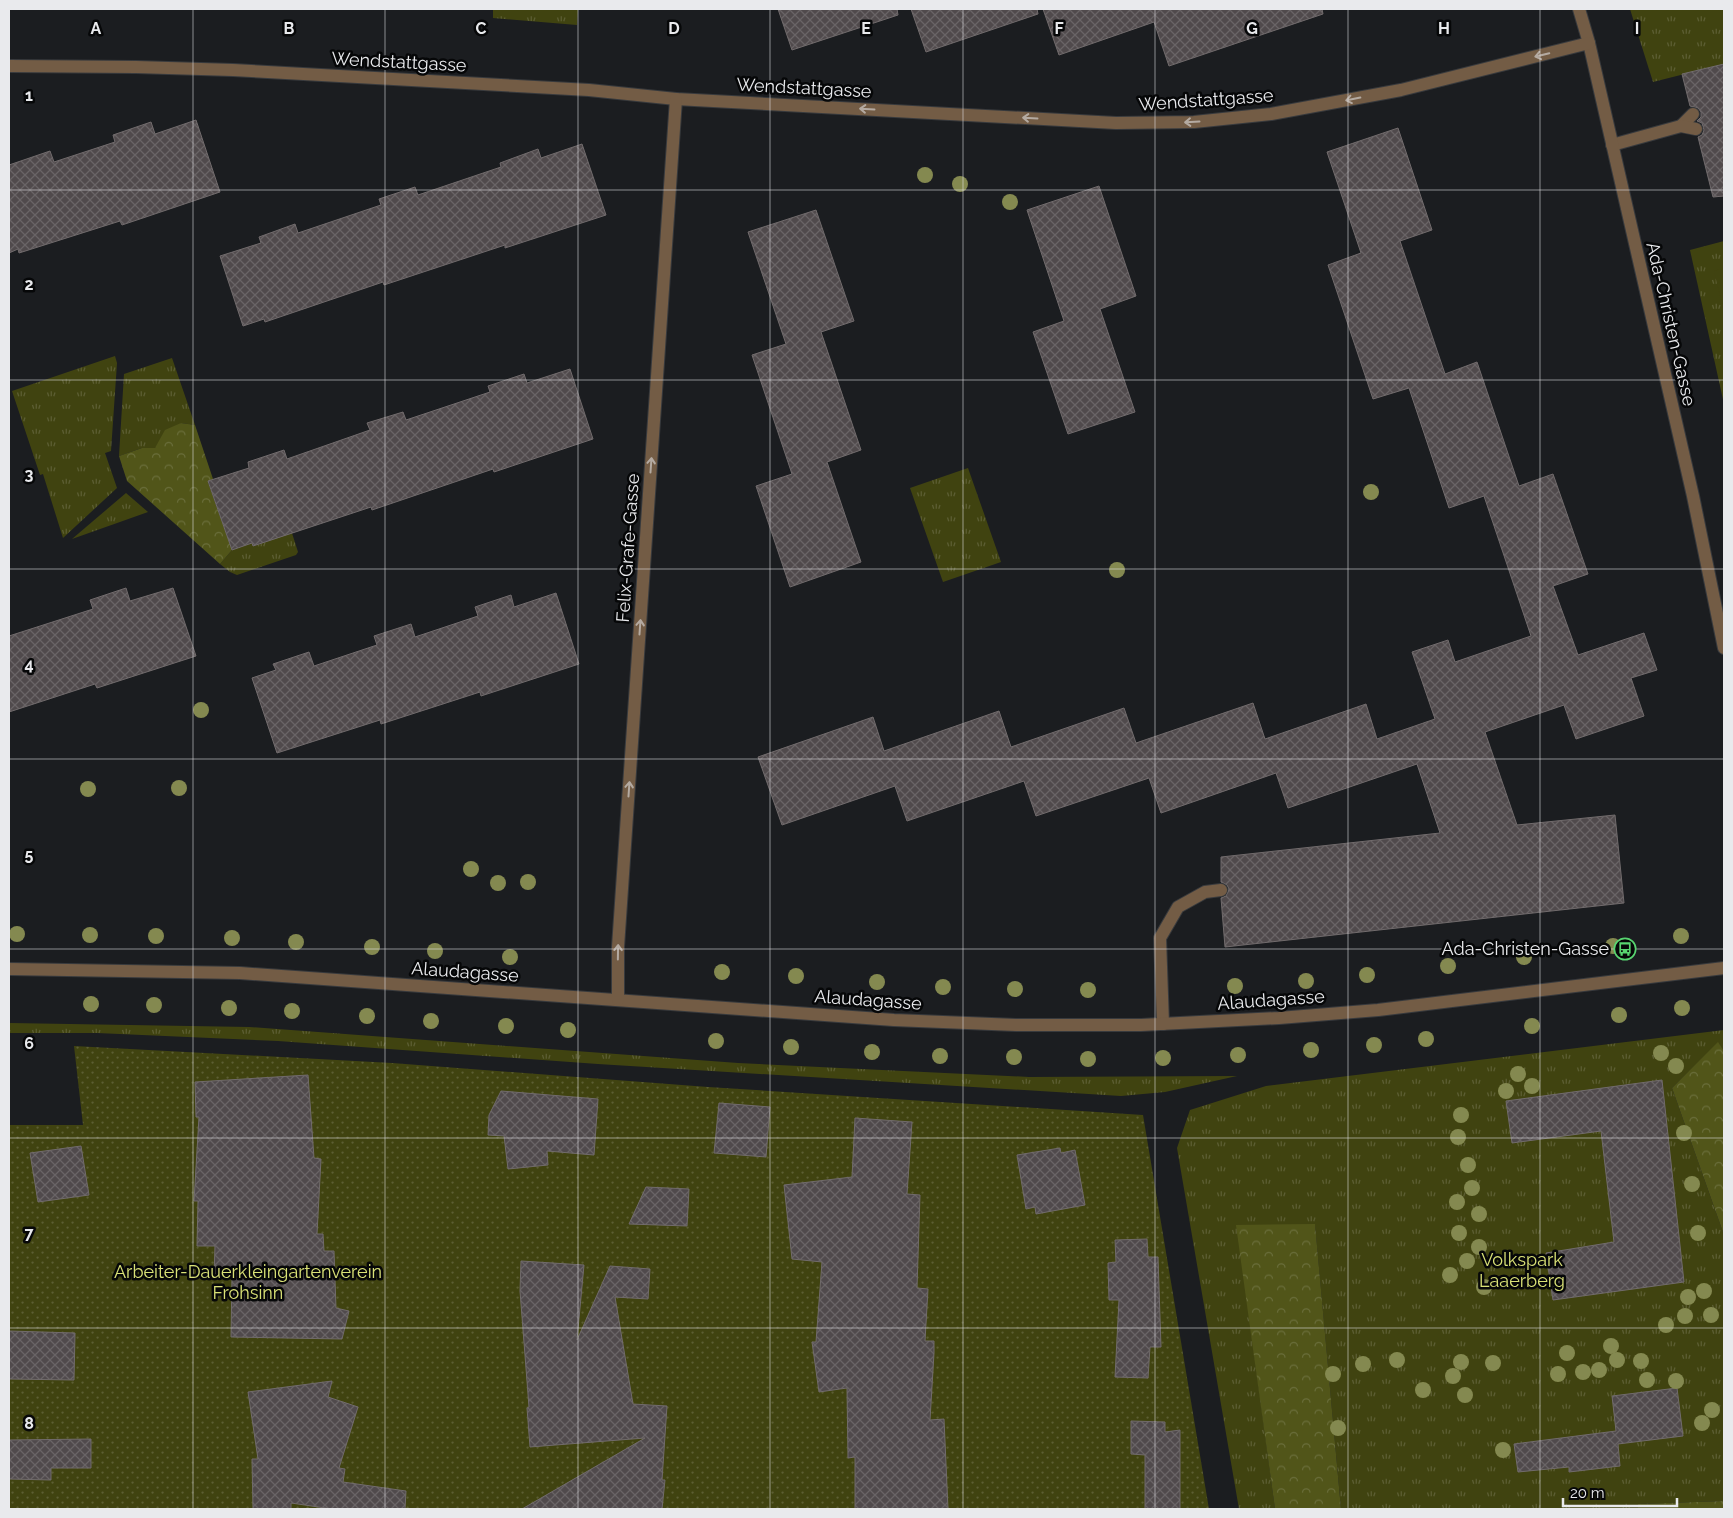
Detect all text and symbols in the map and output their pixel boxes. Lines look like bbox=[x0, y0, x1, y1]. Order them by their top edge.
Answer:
text: A bbox=[91, 19, 102, 38]
text: B bbox=[284, 19, 295, 38]
text: C bbox=[476, 19, 487, 38]
text: D bbox=[668, 19, 680, 38]
text: E bbox=[861, 19, 871, 38]
text: F bbox=[1054, 19, 1064, 38]
text: G bbox=[1246, 19, 1258, 38]
text: H bbox=[1438, 19, 1450, 38]
text: I bbox=[1635, 19, 1639, 38]
street label: Wendstattgasse bbox=[331, 47, 467, 76]
one-way arrow bbox=[1534, 51, 1550, 60]
street label: Wendstattgasse bbox=[736, 73, 872, 102]
street label: Wendstattgasse bbox=[1138, 84, 1275, 115]
text: 1 bbox=[25, 86, 33, 105]
one-way arrow bbox=[1345, 94, 1361, 104]
one-way arrow bbox=[860, 104, 876, 113]
one-way arrow bbox=[1022, 113, 1038, 122]
one-way arrow bbox=[1184, 117, 1200, 126]
street label: Ada-Christen-Gasse bbox=[1642, 240, 1701, 408]
text: 2 bbox=[24, 275, 34, 294]
one-way arrow bbox=[646, 457, 655, 473]
text: 3 bbox=[25, 465, 34, 484]
street label: Felix-Grafe-Gasse bbox=[612, 472, 643, 623]
one-way arrow bbox=[635, 620, 644, 636]
text: 4 bbox=[24, 655, 34, 674]
one-way arrow bbox=[624, 782, 633, 798]
text: 5 bbox=[25, 845, 34, 864]
bus stop icon: Ada-Christen-Gasse bbox=[1613, 937, 1637, 961]
place label: Ada-Christen-Gasse bbox=[1442, 938, 1609, 959]
one-way arrow bbox=[613, 944, 623, 960]
street label: Alaudagasse bbox=[411, 957, 520, 986]
street label: Alaudagasse bbox=[814, 985, 923, 1014]
street label: Alaudagasse bbox=[1217, 985, 1326, 1014]
text: 6 bbox=[24, 1034, 34, 1053]
text: 7 bbox=[25, 1224, 34, 1243]
park label: Volkspark Laaerberg bbox=[1479, 1249, 1565, 1291]
park label: Arbeiter-Dauerkleingartenverein Frohsinn bbox=[114, 1261, 382, 1303]
text: 8 bbox=[24, 1414, 34, 1433]
scale bar bbox=[1563, 1476, 1677, 1508]
text: 20 m bbox=[1570, 1484, 1605, 1502]

